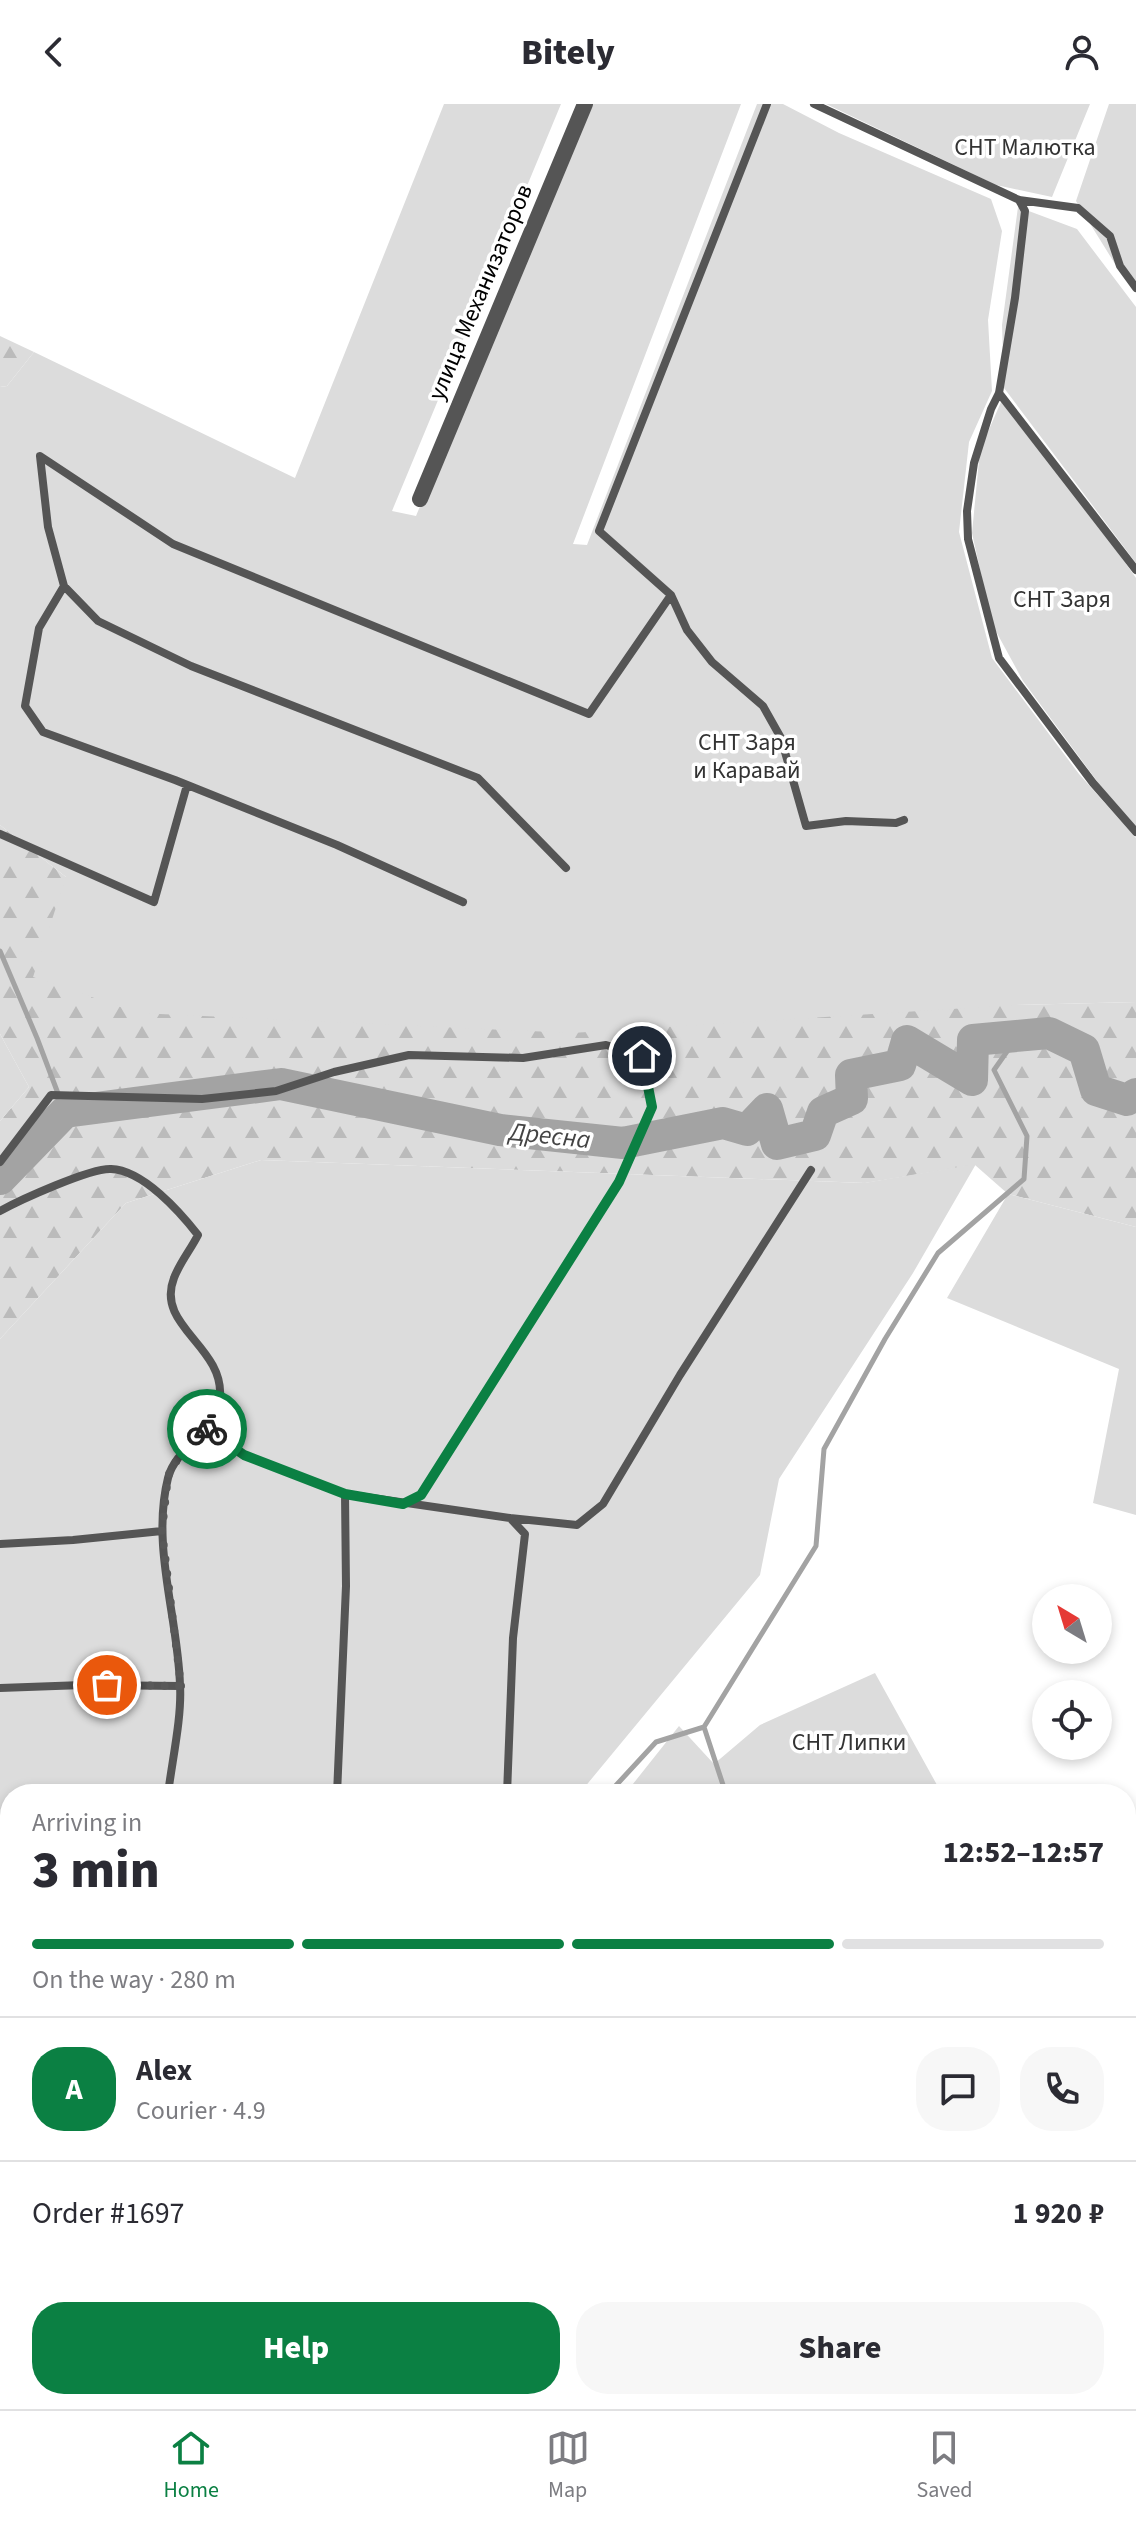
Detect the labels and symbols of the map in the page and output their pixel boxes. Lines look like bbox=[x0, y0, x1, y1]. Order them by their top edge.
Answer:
park label: СНТ Малютка bbox=[954, 130, 1096, 165]
street label: улица Механизаторов bbox=[419, 179, 542, 406]
park label: СНТ Заря bbox=[1013, 582, 1111, 617]
park label: СНТ Заря и Каравай bbox=[693, 725, 801, 788]
pin bbox=[608, 1022, 676, 1090]
water label: Дресна bbox=[505, 1113, 593, 1158]
courier bbox=[167, 1389, 247, 1469]
north arrow bbox=[1032, 1584, 1112, 1664]
pin bbox=[73, 1651, 141, 1719]
park label: СНТ Липки bbox=[792, 1725, 906, 1760]

